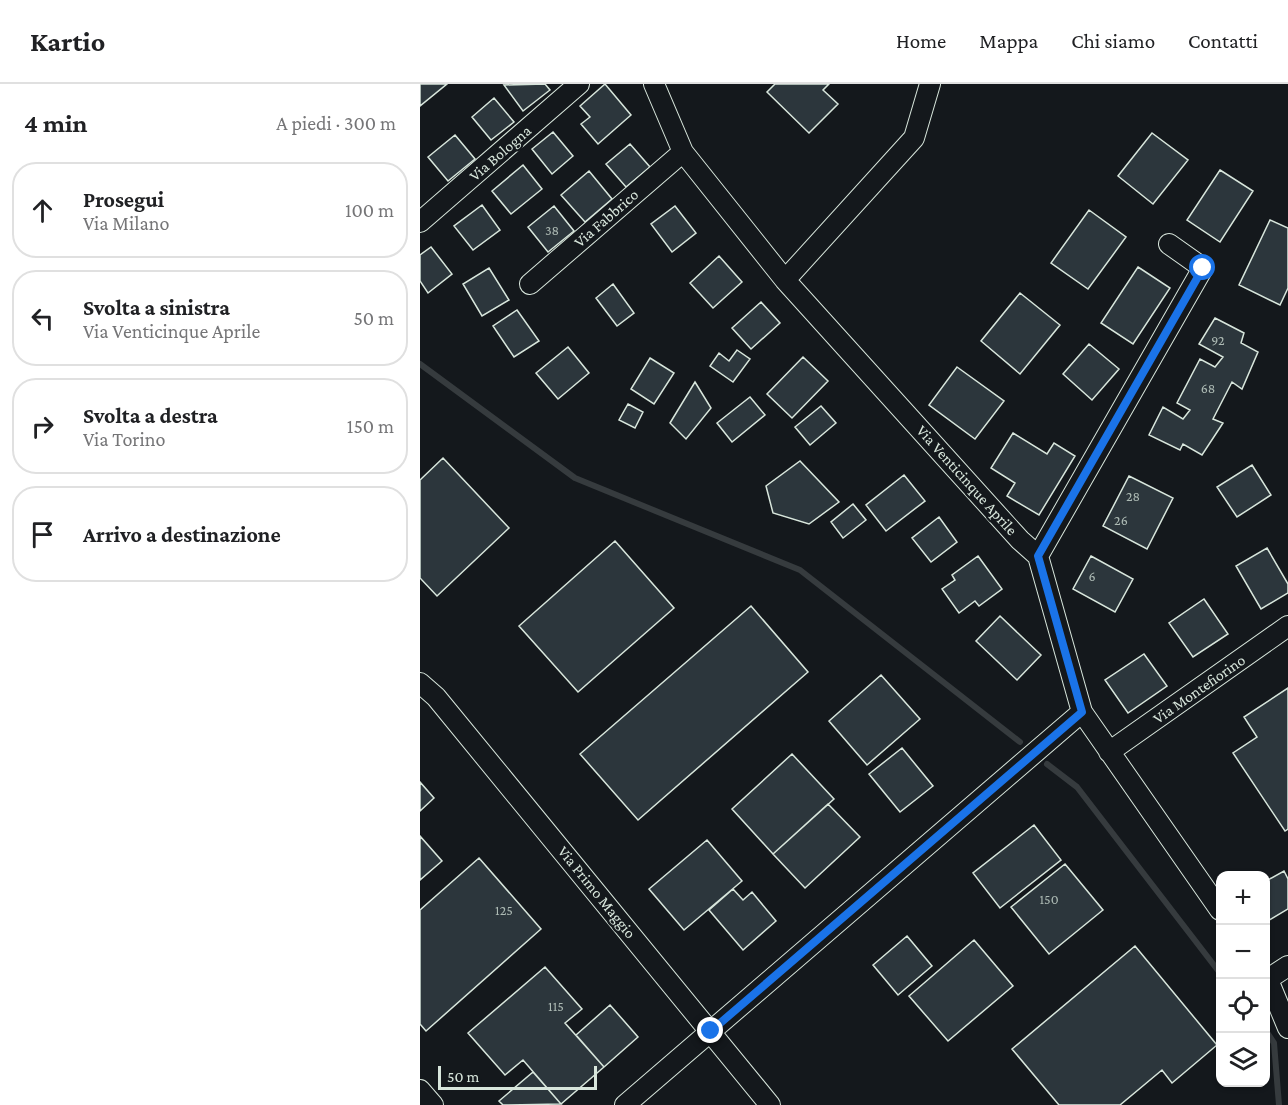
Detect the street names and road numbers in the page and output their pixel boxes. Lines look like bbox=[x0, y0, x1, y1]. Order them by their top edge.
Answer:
street label: Via Bologna bbox=[466, 121, 535, 185]
street label: Via Fabbrico bbox=[571, 186, 642, 250]
street label: Via Venticinque Aprile bbox=[913, 422, 1021, 539]
street label: Via Montefiorino bbox=[1150, 651, 1248, 727]
street label: Via Primo Maggio bbox=[554, 843, 639, 942]

